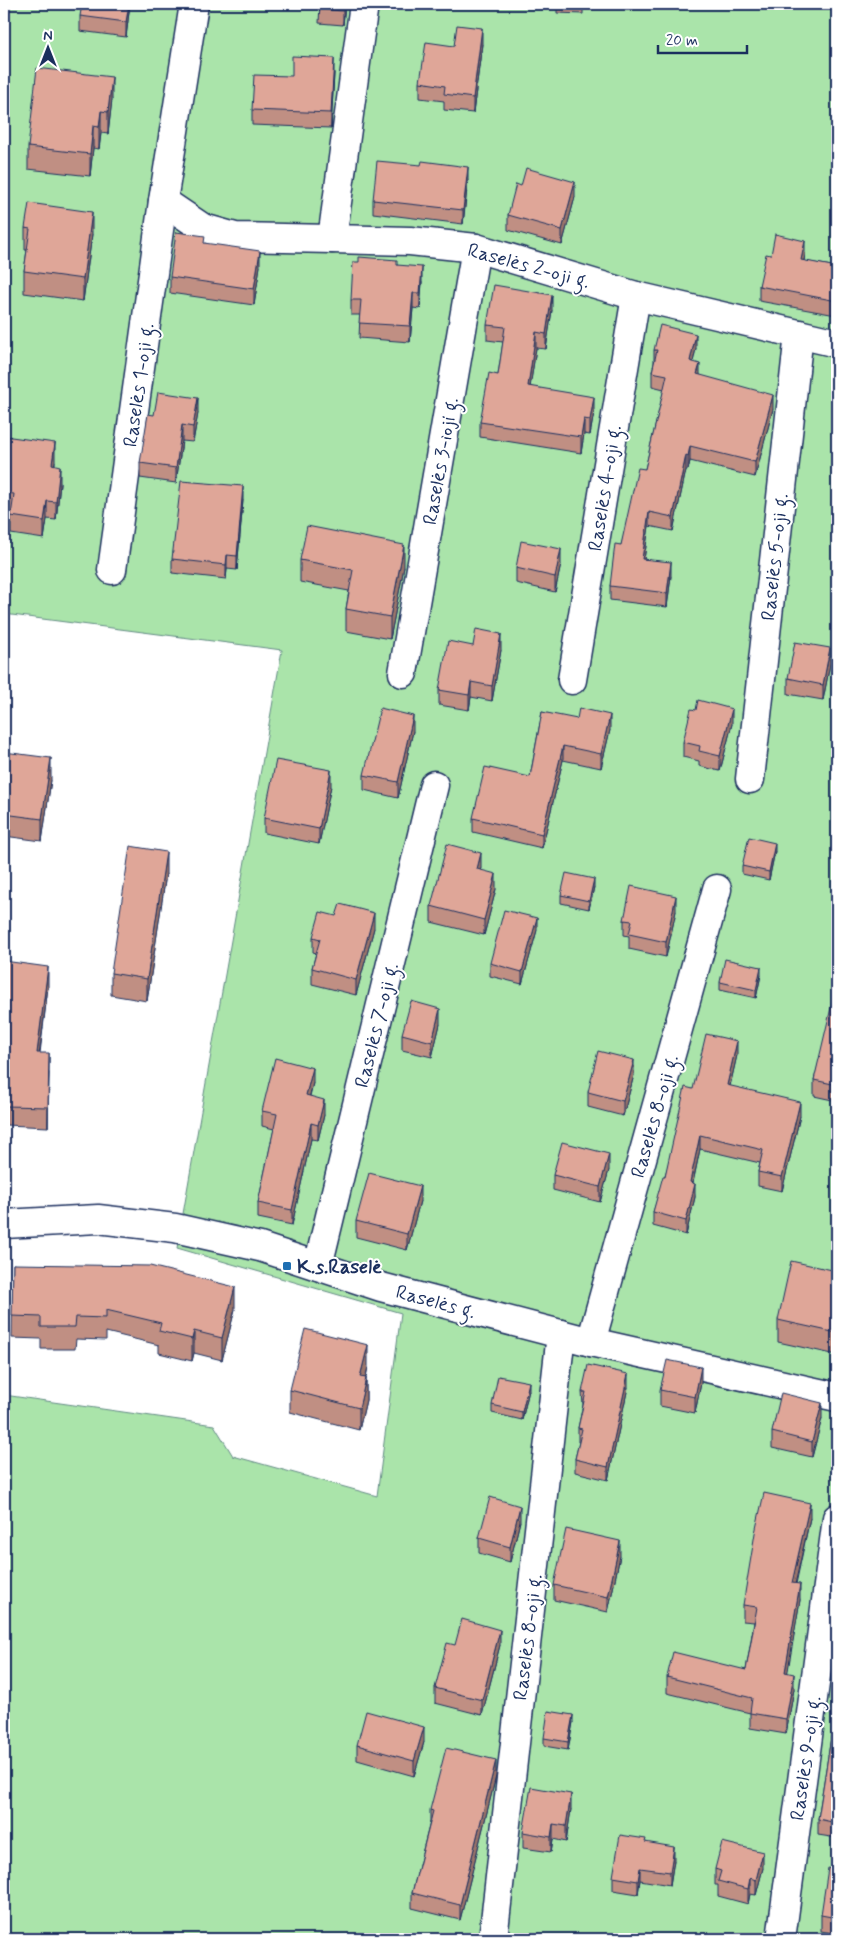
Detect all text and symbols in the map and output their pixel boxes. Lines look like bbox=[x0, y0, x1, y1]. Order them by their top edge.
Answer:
north arrow bbox=[22, 22, 72, 72]
scale bar bbox=[658, 22, 747, 54]
text: N bbox=[43, 27, 53, 45]
text: 20 m bbox=[666, 31, 698, 51]
street label: Raselės 2-oji g. bbox=[464, 237, 593, 298]
street label: Raselės 1-oji g. bbox=[117, 322, 164, 449]
street label: Raselės 3-ioji g. bbox=[417, 395, 468, 527]
street label: Raselės 4-oji g. bbox=[582, 423, 631, 554]
street label: Raselės 5-oji g. bbox=[755, 492, 798, 622]
street label: Raselės 7-oji g. bbox=[349, 960, 408, 1091]
street label: Raselės 8-oji g. bbox=[625, 1052, 688, 1182]
place label: K.s.Raselė bbox=[297, 1254, 382, 1281]
marker: K.s.Raselė bbox=[281, 1260, 293, 1272]
street label: Raselės g. bbox=[392, 1279, 478, 1328]
street label: Raselės 8-oji g. bbox=[507, 1572, 552, 1702]
street label: Raselės 9-oji g. bbox=[784, 1694, 831, 1823]

